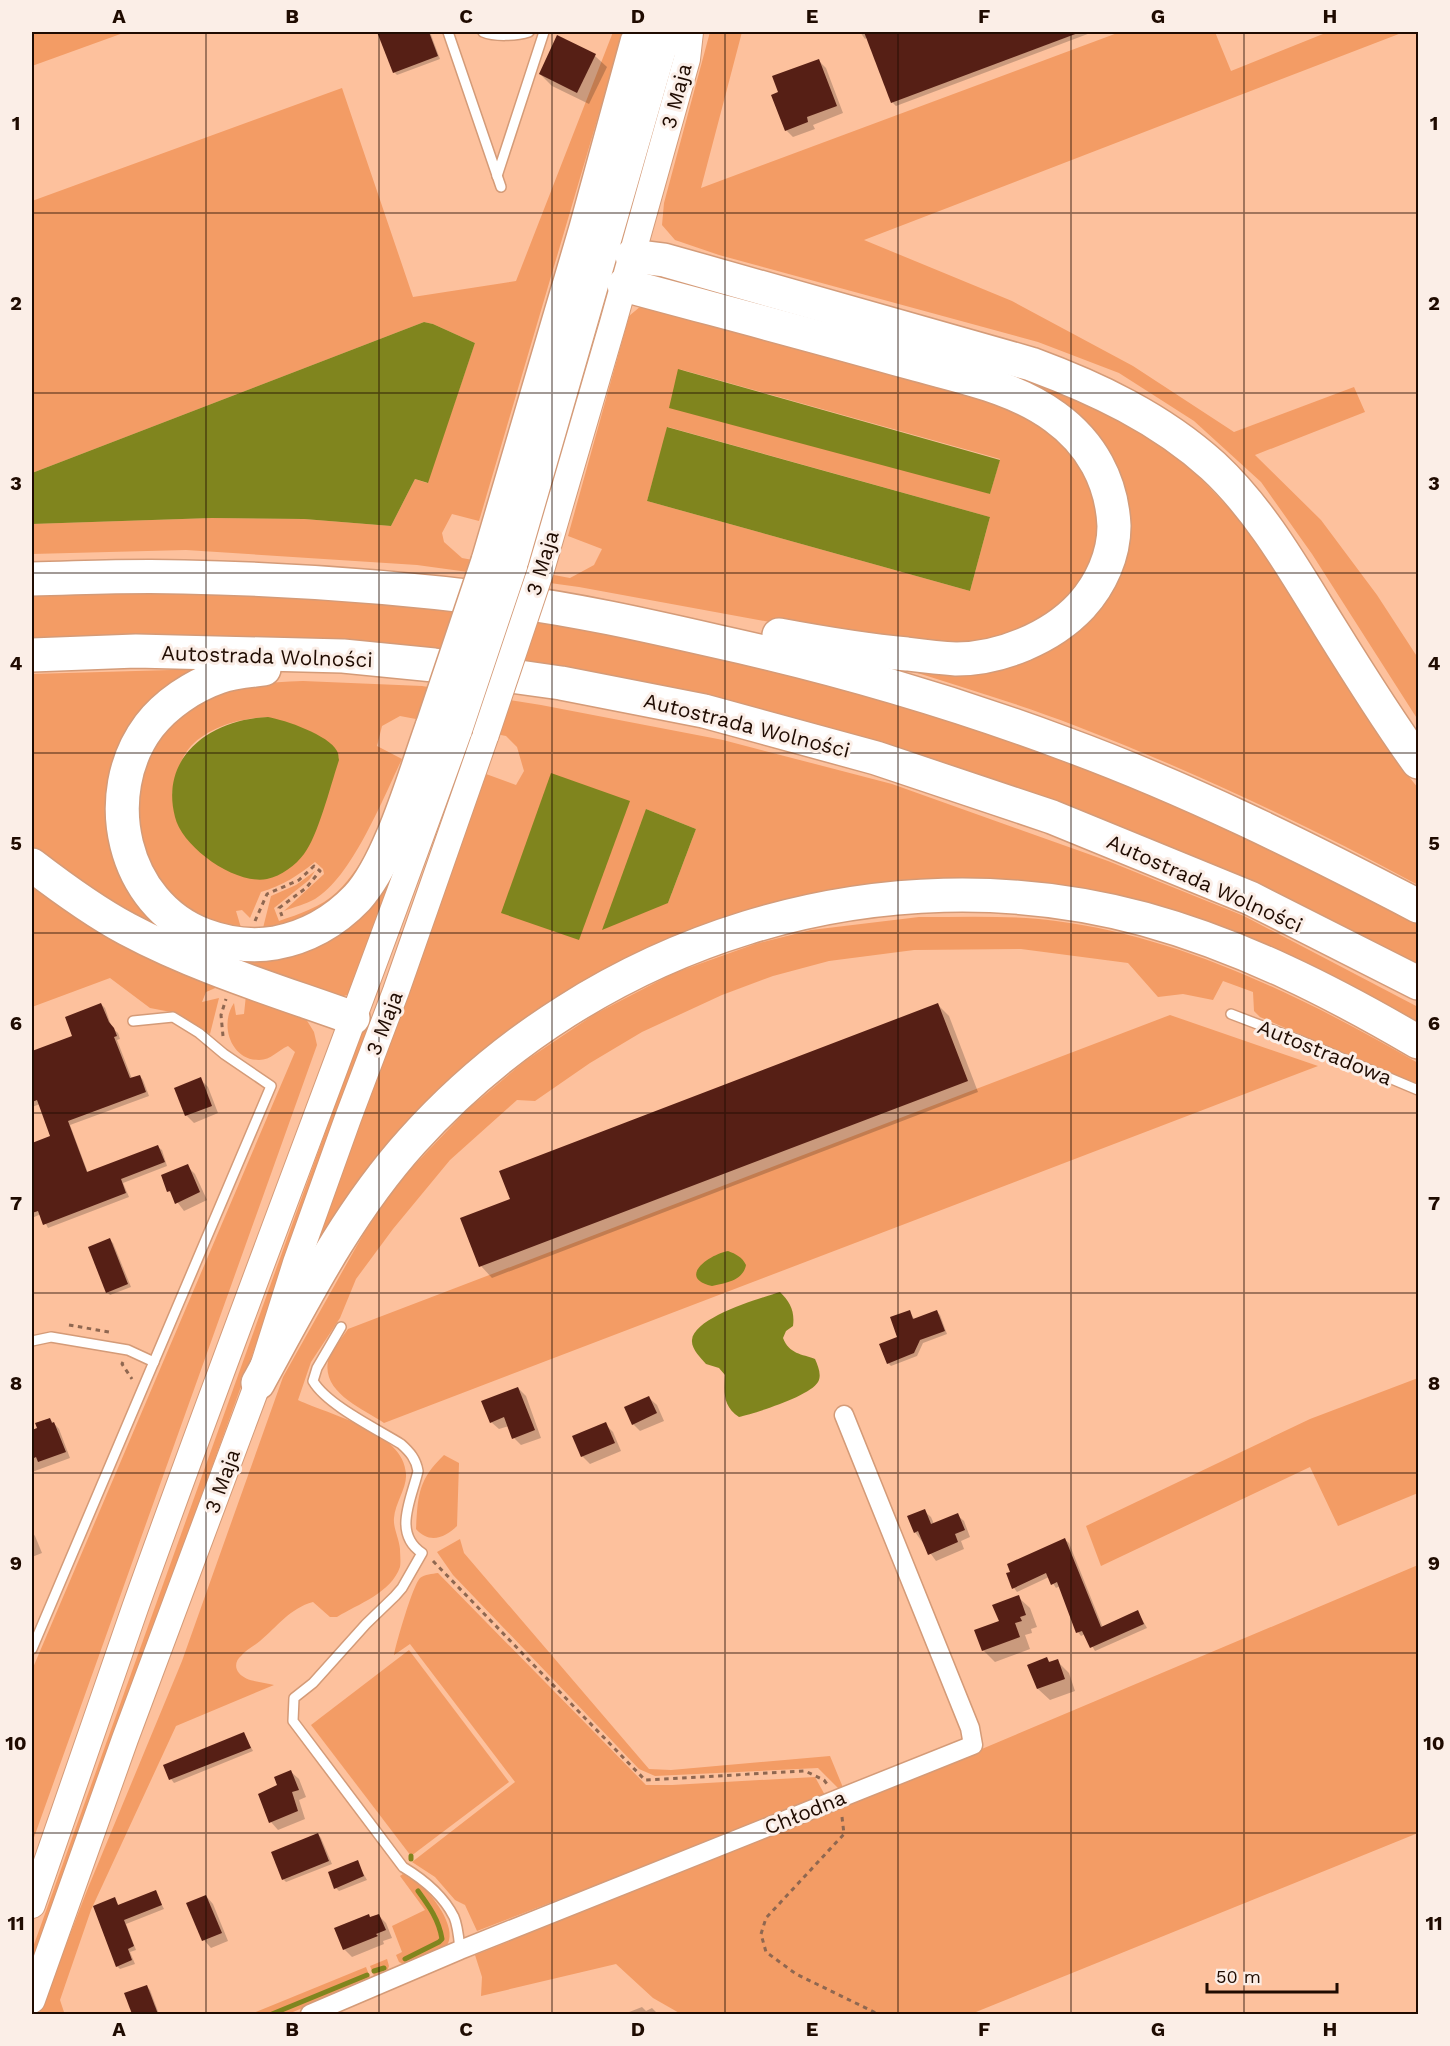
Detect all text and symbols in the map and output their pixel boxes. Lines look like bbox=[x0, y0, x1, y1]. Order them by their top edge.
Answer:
text: A bbox=[112, 4, 126, 28]
text: B bbox=[285, 4, 299, 28]
text: C bbox=[459, 4, 473, 28]
text: D bbox=[631, 4, 645, 28]
text: E bbox=[806, 4, 818, 28]
text: F bbox=[978, 4, 990, 28]
text: G bbox=[1151, 4, 1165, 28]
text: H bbox=[1323, 4, 1337, 28]
street label: 3 Maja bbox=[655, 61, 697, 131]
text: 1 bbox=[12, 111, 20, 135]
text: 1 bbox=[1430, 111, 1438, 135]
text: 2 bbox=[10, 291, 22, 315]
text: 2 bbox=[1428, 291, 1440, 315]
text: 3 bbox=[10, 471, 22, 495]
text: 3 bbox=[1428, 471, 1440, 495]
street label: 3 Maja bbox=[520, 527, 564, 598]
street label: Autostrada Wolności bbox=[161, 640, 373, 672]
text: 4 bbox=[10, 651, 23, 675]
text: 4 bbox=[1428, 651, 1441, 675]
street label: Autostrada Wolności bbox=[641, 687, 853, 763]
street label: Autostrada Wolności bbox=[1103, 829, 1307, 937]
text: 5 bbox=[10, 831, 22, 855]
text: 5 bbox=[1428, 831, 1440, 855]
street label: 3 Maja bbox=[360, 987, 408, 1059]
text: 6 bbox=[10, 1011, 22, 1035]
text: 6 bbox=[1428, 1011, 1440, 1035]
street label: Autostradowa bbox=[1254, 1014, 1396, 1090]
text: 7 bbox=[10, 1191, 22, 1215]
text: 7 bbox=[1428, 1191, 1440, 1215]
text: 8 bbox=[10, 1371, 22, 1395]
text: 8 bbox=[1428, 1371, 1440, 1395]
street label: 3 Maja bbox=[199, 1445, 245, 1517]
text: 9 bbox=[10, 1551, 22, 1575]
text: 9 bbox=[1428, 1551, 1440, 1575]
text: 10 bbox=[5, 1731, 27, 1755]
text: 10 bbox=[1423, 1731, 1445, 1755]
street label: Chłodna bbox=[761, 1784, 850, 1840]
text: 11 bbox=[7, 1911, 25, 1935]
text: 11 bbox=[1425, 1911, 1443, 1935]
scale bar bbox=[1207, 1956, 1338, 1994]
text: 50 m bbox=[1216, 1966, 1261, 1987]
text: A bbox=[112, 2017, 126, 2041]
text: B bbox=[285, 2017, 299, 2041]
text: C bbox=[459, 2017, 473, 2041]
text: D bbox=[631, 2017, 645, 2041]
text: E bbox=[806, 2017, 818, 2041]
text: F bbox=[978, 2017, 990, 2041]
text: G bbox=[1151, 2017, 1165, 2041]
text: H bbox=[1323, 2017, 1337, 2041]

